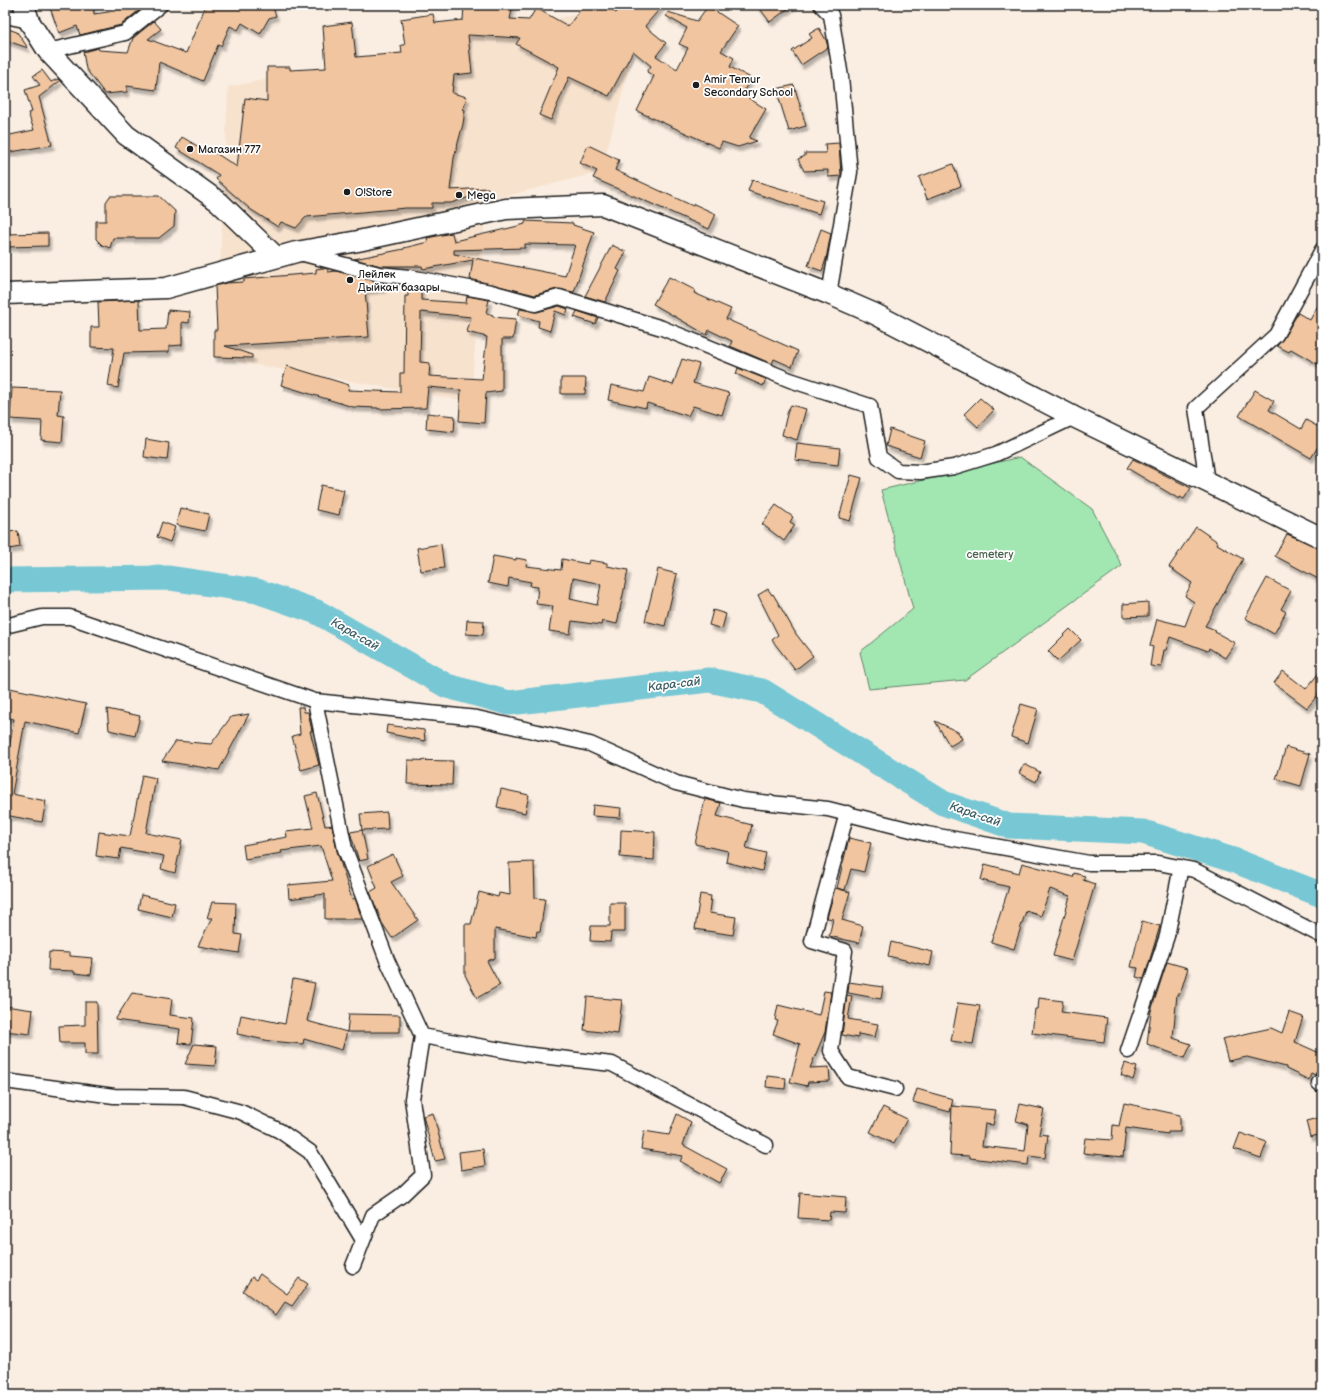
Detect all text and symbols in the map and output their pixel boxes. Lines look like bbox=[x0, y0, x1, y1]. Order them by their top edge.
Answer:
place label: Amir Temur Secondary School bbox=[704, 73, 793, 99]
marker: Amir Temur Secondary School bbox=[691, 80, 701, 90]
place label: Магазин 777 bbox=[198, 143, 261, 156]
marker: Магазин 777 bbox=[185, 144, 195, 154]
place label: O!Store bbox=[355, 186, 392, 199]
marker: O!Store bbox=[342, 187, 352, 197]
place label: Mega bbox=[467, 189, 496, 202]
marker: Mega bbox=[454, 190, 464, 200]
place label: Лейлек Дыйкан базары bbox=[357, 268, 440, 294]
marker: Лейлек Дыйкан базары bbox=[345, 275, 355, 285]
park label: cemetery bbox=[966, 548, 1014, 561]
water label: Кара-сай bbox=[328, 615, 382, 654]
water label: Кара-сай bbox=[647, 674, 701, 695]
water label: Кара-сай bbox=[947, 799, 1002, 830]

